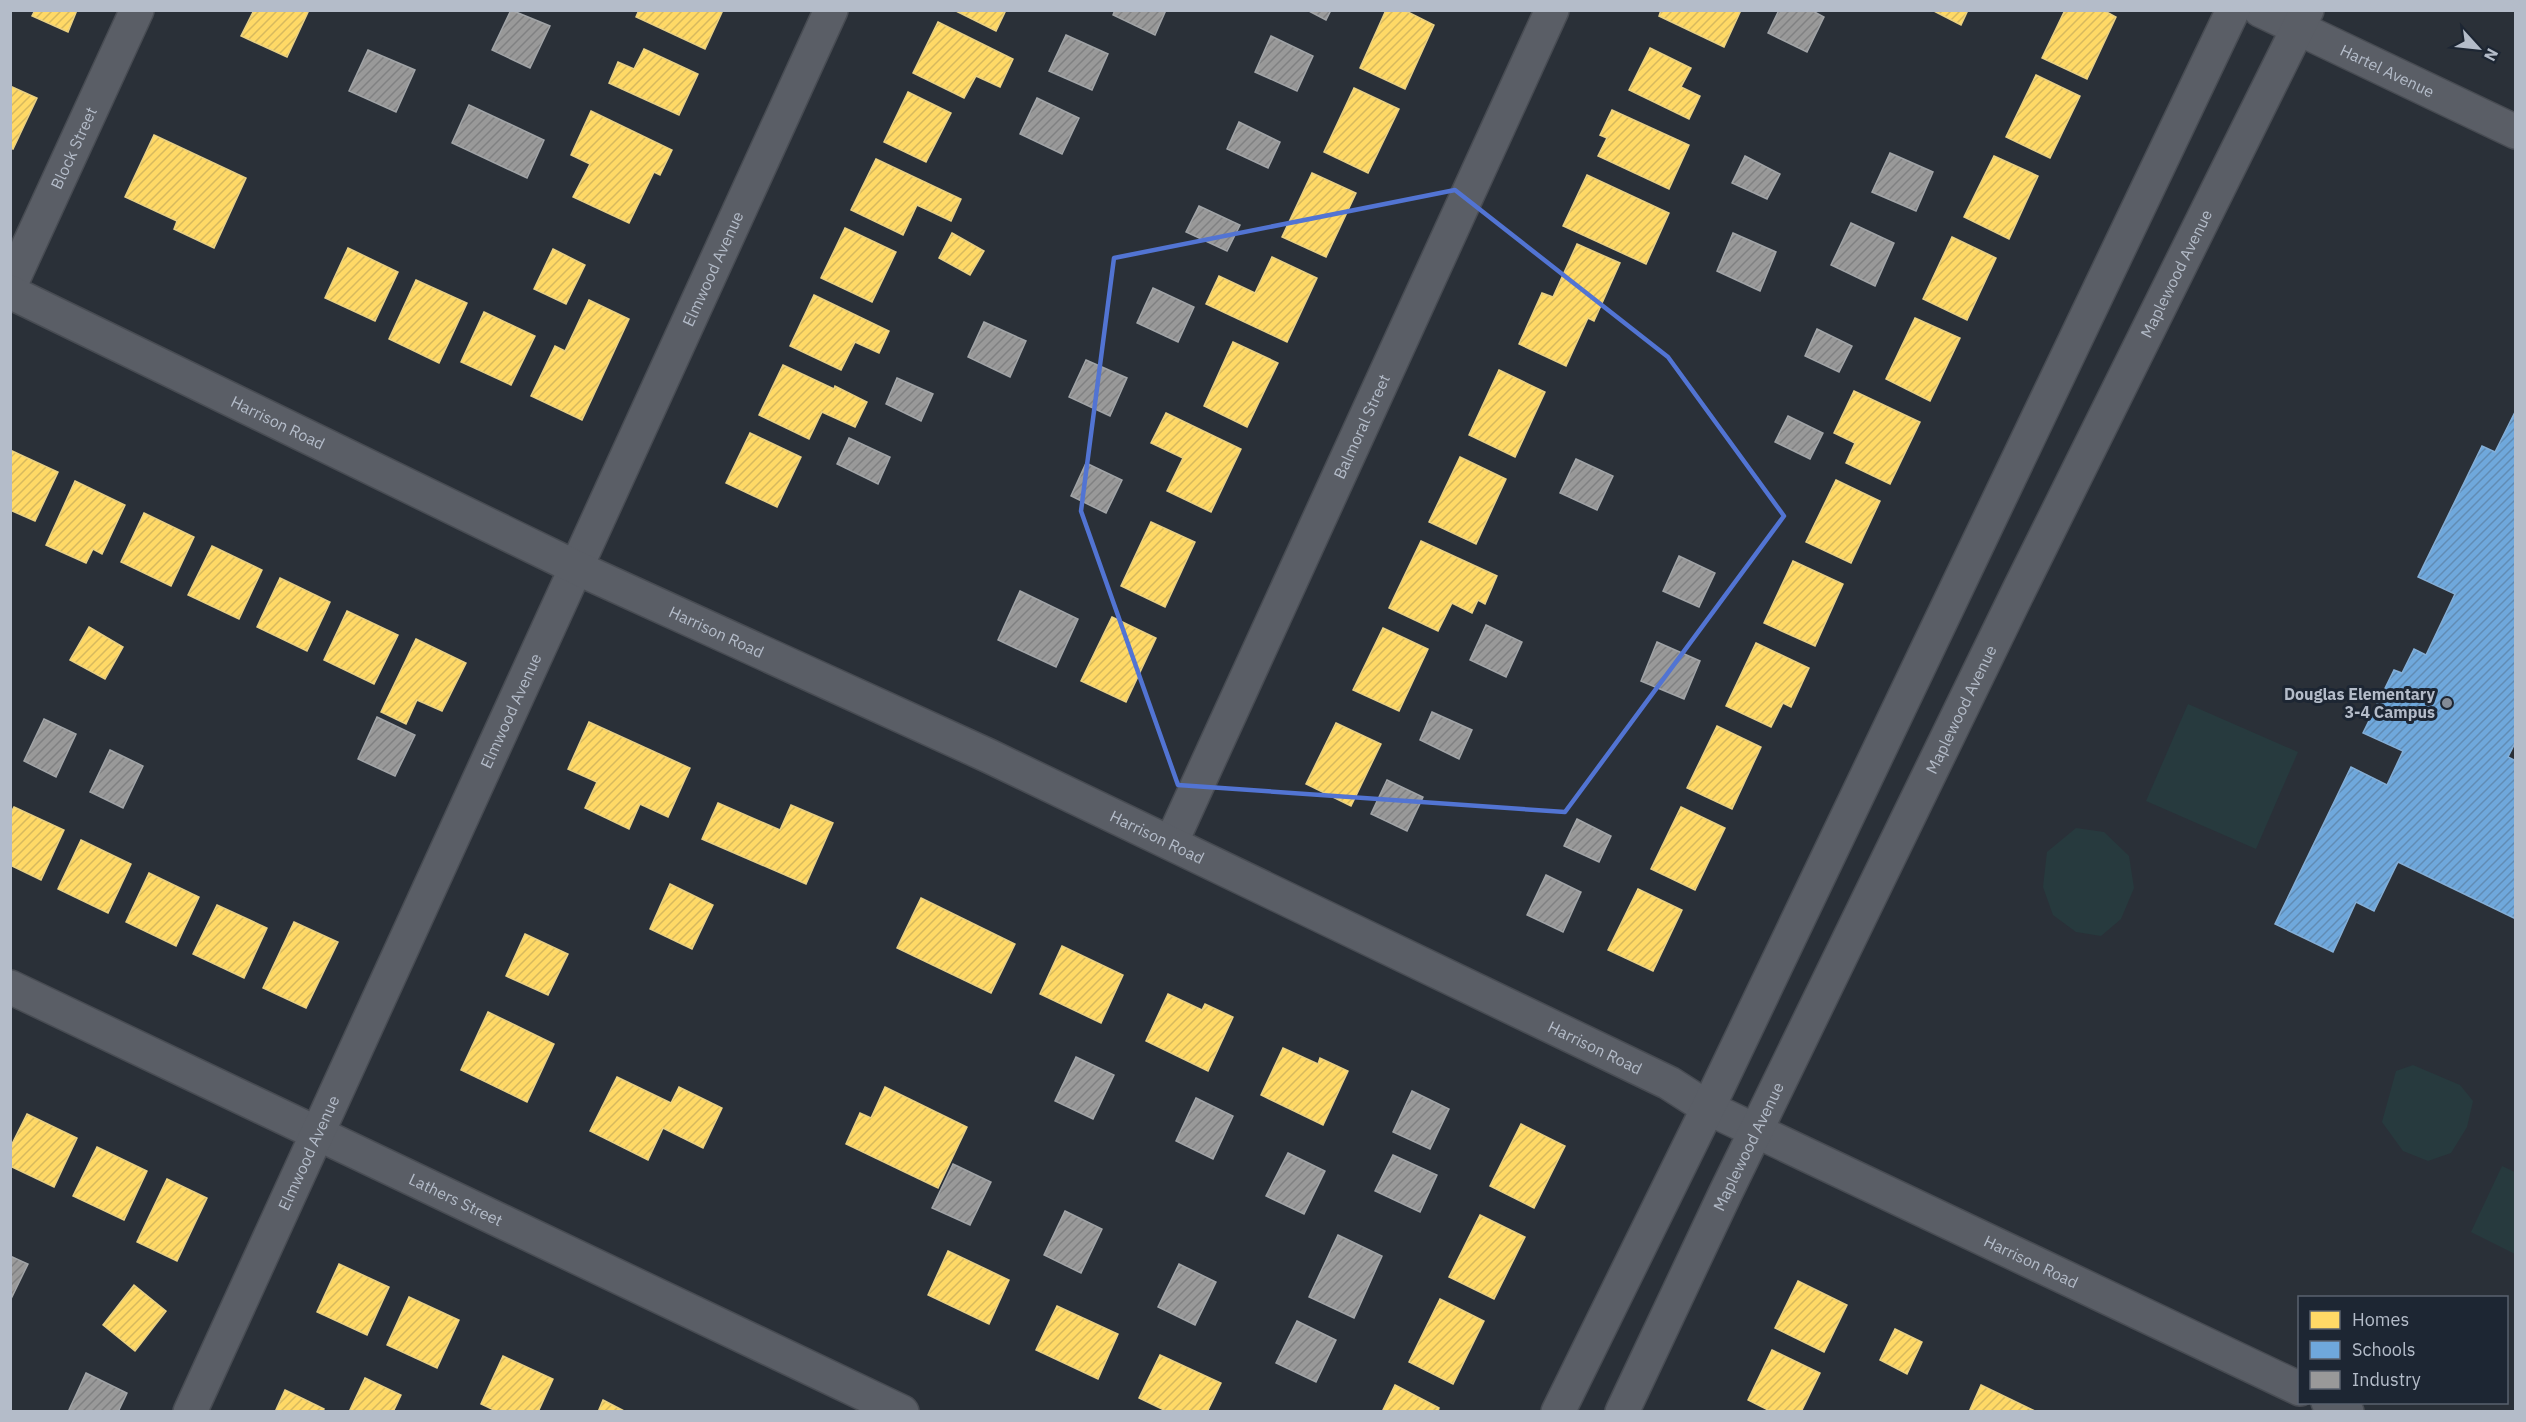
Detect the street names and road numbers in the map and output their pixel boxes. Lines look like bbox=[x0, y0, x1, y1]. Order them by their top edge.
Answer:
street label: Hartel Avenue bbox=[2337, 40, 2438, 102]
street label: Block Street bbox=[46, 104, 101, 192]
street label: Maplewood Avenue bbox=[2136, 206, 2216, 341]
street label: Elmwood Avenue bbox=[678, 208, 748, 329]
street label: Balmoral Street bbox=[1329, 371, 1394, 482]
street label: Harrison Road bbox=[228, 391, 328, 454]
street label: Harrison Road bbox=[666, 601, 767, 662]
street label: Maplewood Avenue bbox=[1921, 642, 2001, 777]
street label: Elmwood Avenue bbox=[476, 650, 546, 771]
street label: Harrison Road bbox=[1107, 806, 1207, 868]
street label: Harrison Road bbox=[1545, 1016, 1645, 1079]
street label: Maplewood Avenue bbox=[1709, 1079, 1788, 1214]
street label: Elmwood Avenue bbox=[274, 1092, 344, 1213]
street label: Lathers Street bbox=[406, 1169, 506, 1230]
street label: Harrison Road bbox=[1981, 1230, 2082, 1292]

